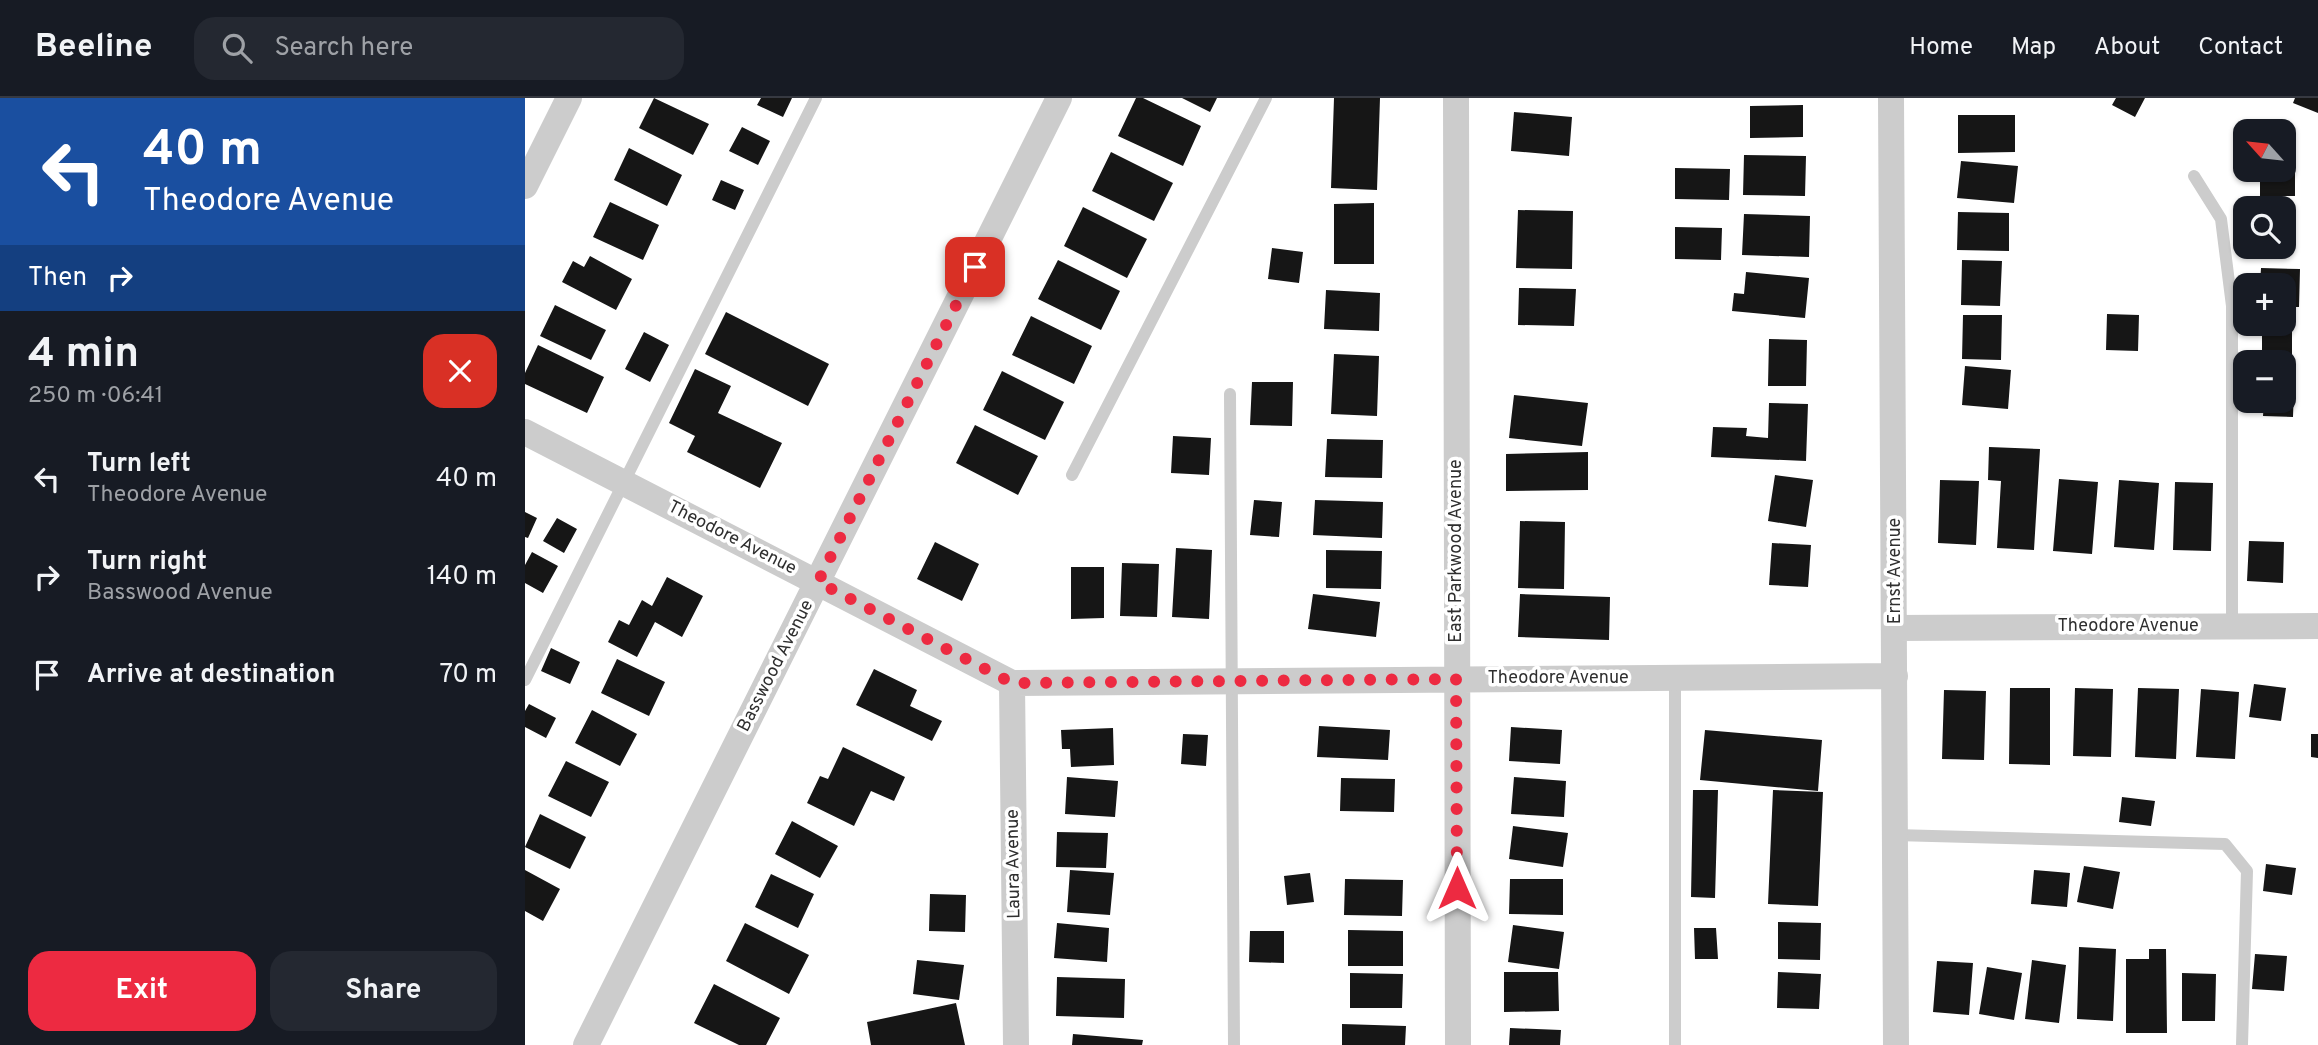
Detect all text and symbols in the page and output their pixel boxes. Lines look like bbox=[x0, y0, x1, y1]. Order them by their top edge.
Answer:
search box bbox=[194, 17, 684, 80]
text: Beeline bbox=[35, 27, 152, 69]
icon: search bbox=[218, 29, 256, 67]
text: Search here bbox=[274, 32, 413, 65]
text: Home bbox=[1909, 33, 1973, 63]
text: Map bbox=[2011, 33, 2056, 63]
text: About bbox=[2094, 33, 2160, 63]
text: Contact bbox=[2198, 33, 2283, 63]
north arrow bbox=[2233, 119, 2296, 182]
map controls bbox=[2233, 119, 2296, 413]
text: 40 m bbox=[143, 121, 262, 183]
icon: left bbox=[28, 126, 119, 217]
text: Theodore Avenue bbox=[143, 182, 394, 222]
button: search bbox=[2233, 196, 2296, 259]
pin bbox=[945, 237, 1005, 297]
icon: arrive bbox=[956, 248, 994, 286]
icon: right bbox=[101, 259, 139, 297]
text: Then bbox=[28, 262, 87, 295]
button: + bbox=[2233, 273, 2296, 336]
text: 4 min bbox=[28, 329, 139, 382]
button: close bbox=[423, 334, 497, 408]
button: − bbox=[2233, 350, 2296, 413]
text: 250 m · 06:41 bbox=[28, 382, 163, 411]
text: Turn left bbox=[87, 448, 191, 481]
street label: East Parkwood Avenue bbox=[1445, 459, 1468, 643]
icon: left bbox=[28, 460, 66, 498]
text: 40 m bbox=[436, 463, 497, 496]
text: Theodore Avenue bbox=[87, 481, 267, 510]
street label: Theodore Avenue bbox=[664, 496, 800, 580]
street label: Ernst Avenue bbox=[1884, 518, 1907, 624]
text: Turn right bbox=[87, 546, 207, 579]
icon: right bbox=[28, 558, 66, 596]
text: 140 m bbox=[427, 561, 497, 594]
text: Basswood Avenue bbox=[87, 579, 273, 608]
street label: Basswood Avenue bbox=[733, 596, 819, 736]
street label: Theodore Avenue bbox=[2057, 615, 2199, 638]
icon: arrive bbox=[28, 656, 66, 694]
text: Arrive at destination bbox=[87, 659, 335, 692]
text: 70 m bbox=[439, 659, 497, 692]
street label: Theodore Avenue bbox=[1487, 667, 1629, 690]
street label: Laura Avenue bbox=[1002, 809, 1026, 919]
position arrow bbox=[1420, 851, 1494, 925]
button: Exit bbox=[28, 951, 256, 1031]
button: Share bbox=[270, 951, 497, 1031]

